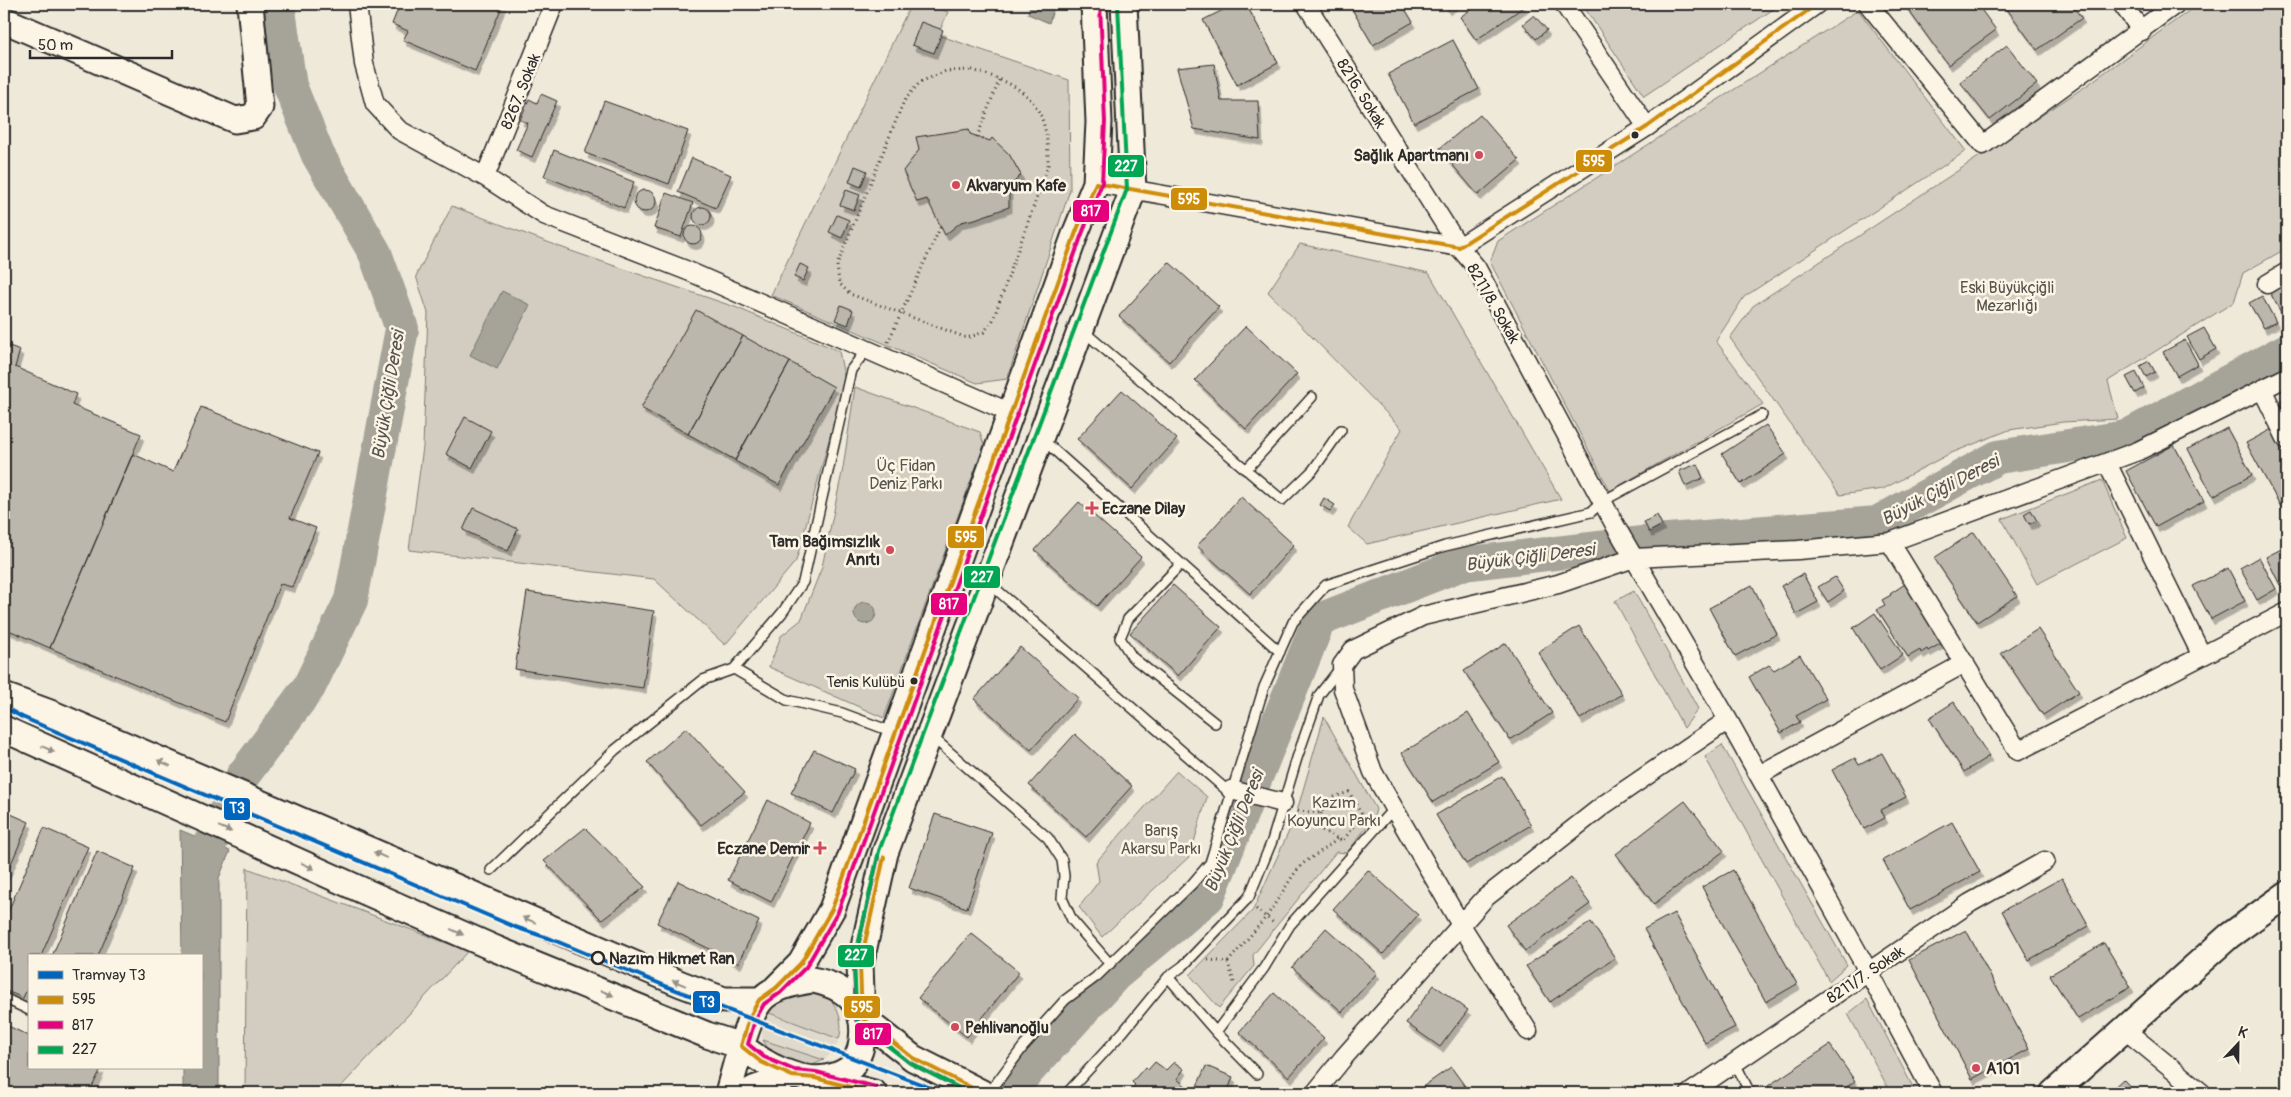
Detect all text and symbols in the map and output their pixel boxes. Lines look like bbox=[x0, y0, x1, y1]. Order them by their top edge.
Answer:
scale bar bbox=[30, 28, 172, 60]
text: 50 m bbox=[38, 36, 73, 55]
street label: 8267. Sokak bbox=[497, 50, 545, 132]
street label: 8216. Sokak bbox=[1332, 55, 1391, 132]
unlabelled marker bbox=[1630, 130, 1640, 140]
place label: Sağlık Apartmanı bbox=[1354, 146, 1469, 166]
marker: Sağlık Apartmanı bbox=[1473, 149, 1485, 161]
line badge: 595 bbox=[1575, 149, 1613, 173]
text: 595 bbox=[1583, 153, 1606, 170]
line badge: 227 bbox=[1107, 154, 1145, 178]
text: 227 bbox=[1114, 158, 1138, 175]
place label: Akvaryum Kafe bbox=[966, 176, 1067, 196]
marker: Akvaryum Kafe bbox=[950, 179, 962, 191]
line badge: 595 bbox=[1170, 187, 1208, 211]
text: 595 bbox=[1178, 191, 1201, 208]
line badge: 817 bbox=[1072, 199, 1110, 223]
text: 817 bbox=[1081, 203, 1102, 220]
street label: 8211/8. Sokak bbox=[1462, 260, 1524, 347]
park label: Eski Büyükçiğli Mezarlığı bbox=[1960, 278, 2054, 316]
water label: Büyük Çiğli Deresi bbox=[367, 327, 410, 461]
water label: Büyük Çiğli Deresi bbox=[1878, 449, 2005, 531]
park label: Üç Fidan Deniz Parkı bbox=[869, 456, 943, 494]
place label: Eczane Dilay bbox=[1102, 499, 1185, 519]
marker: Eczane Dilay bbox=[1086, 502, 1098, 514]
line badge: 595 bbox=[947, 525, 985, 549]
text: 595 bbox=[955, 529, 978, 546]
place label: Tam Bağımsızlık Anıtı bbox=[768, 532, 880, 570]
water label: Büyük Çiğli Deresi bbox=[1464, 538, 1599, 577]
marker: Tam Bağımsızlık Anıtı bbox=[884, 544, 896, 556]
line badge: 227 bbox=[963, 565, 1001, 589]
text: 227 bbox=[970, 569, 994, 586]
line badge: 817 bbox=[930, 592, 968, 616]
text: 817 bbox=[939, 596, 960, 613]
place label: Tenis Kulübü bbox=[826, 673, 905, 692]
marker: Tenis Kulübü bbox=[909, 676, 919, 686]
one-way arrow bbox=[41, 746, 55, 754]
one-way arrow bbox=[157, 759, 171, 767]
water label: Büyük Çiğli Deresi bbox=[1200, 764, 1270, 896]
park label: Kazım Koyuncu Parkı bbox=[1287, 793, 1381, 831]
line badge: T3 bbox=[223, 797, 251, 821]
text: T3 bbox=[228, 800, 245, 817]
park label: Barış Akarsu Parkı bbox=[1121, 821, 1201, 859]
one-way arrow bbox=[218, 825, 232, 833]
place label: Eczane Demir bbox=[717, 839, 810, 859]
marker: Eczane Demir bbox=[814, 842, 826, 854]
one-way arrow bbox=[373, 851, 387, 859]
one-way arrow bbox=[301, 862, 315, 870]
one-way arrow bbox=[522, 915, 536, 923]
one-way arrow bbox=[450, 928, 464, 936]
street label: 8211/7. Sokak bbox=[1823, 941, 1908, 1008]
line badge: 227 bbox=[837, 944, 875, 968]
text: 227 bbox=[844, 947, 868, 964]
place label: Nazım Hikmet Ran bbox=[609, 949, 735, 969]
marker: Nazım Hikmet Ran bbox=[591, 951, 605, 965]
legend bbox=[28, 954, 202, 1070]
text: Tramvay T3 bbox=[72, 966, 146, 985]
one-way arrow bbox=[672, 978, 686, 986]
text: 595 bbox=[72, 990, 96, 1009]
one-way arrow bbox=[600, 990, 614, 998]
line badge: T3 bbox=[692, 990, 721, 1014]
text: T3 bbox=[698, 994, 715, 1011]
line badge: 595 bbox=[843, 995, 881, 1019]
text: 595 bbox=[851, 999, 874, 1016]
text: 817 bbox=[72, 1016, 93, 1035]
place label: Pehlivanoğlu bbox=[965, 1018, 1049, 1038]
north arrow bbox=[2214, 1020, 2264, 1070]
marker: Pehlivanoğlu bbox=[949, 1021, 961, 1033]
line badge: 817 bbox=[854, 1022, 892, 1046]
text: K bbox=[2236, 1023, 2250, 1042]
text: 817 bbox=[863, 1026, 884, 1043]
text: 227 bbox=[72, 1040, 97, 1059]
place label: A101 bbox=[1986, 1059, 2020, 1079]
marker: A101 bbox=[1970, 1062, 1982, 1074]

